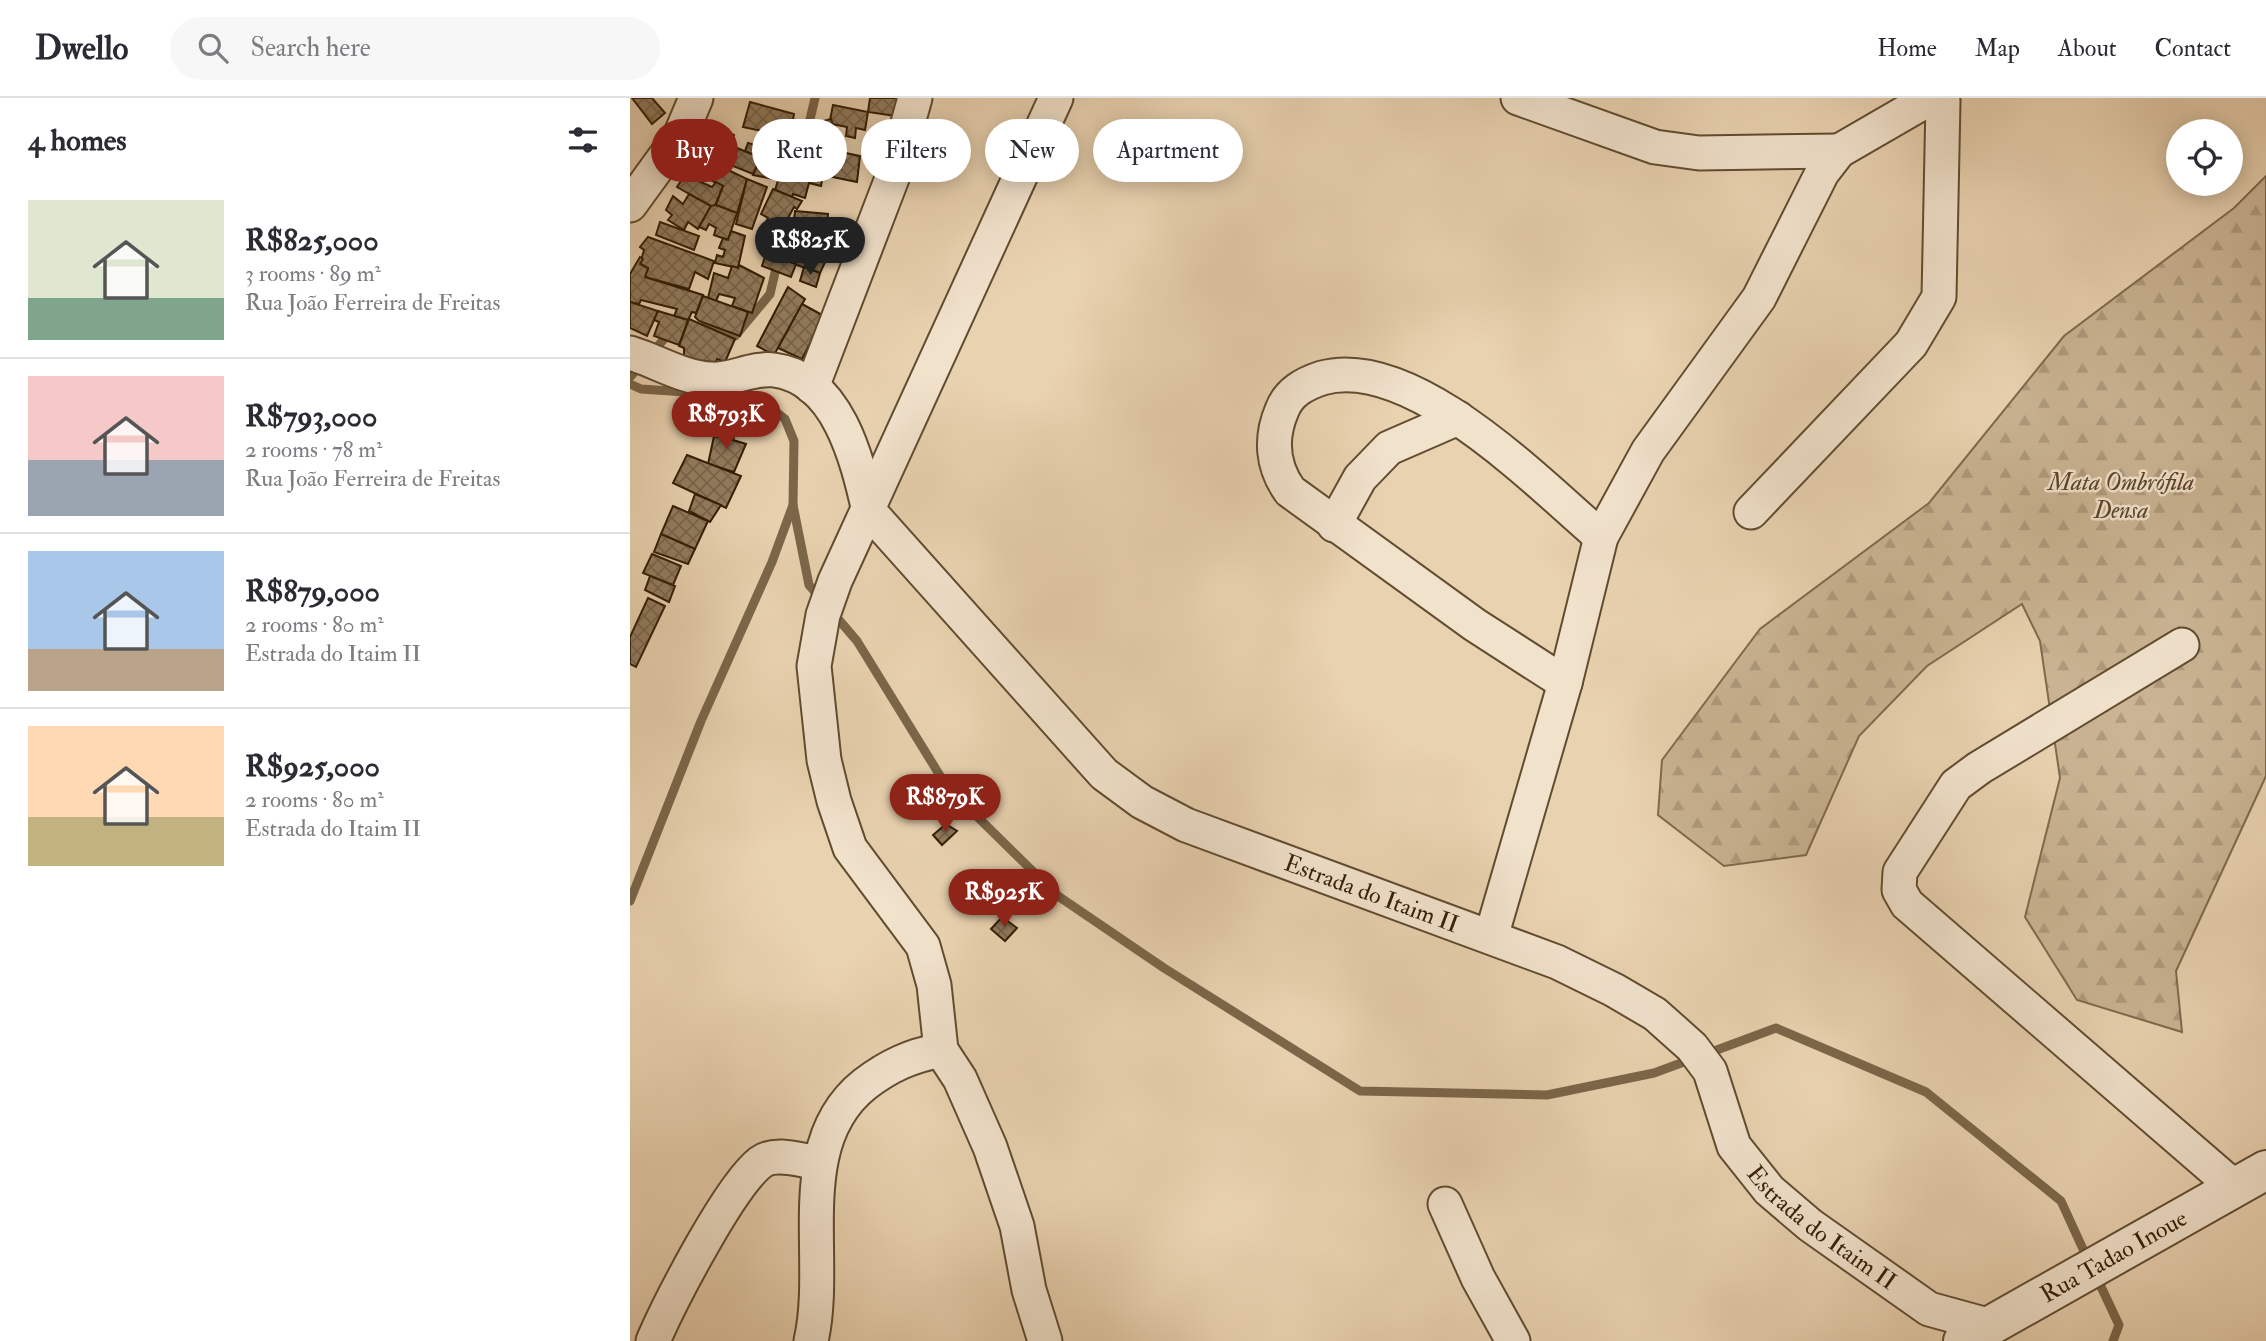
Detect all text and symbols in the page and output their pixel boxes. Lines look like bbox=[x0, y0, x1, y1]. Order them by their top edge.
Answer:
search box bbox=[170, 17, 660, 80]
text: Dwello bbox=[35, 28, 128, 69]
icon: search bbox=[194, 29, 232, 67]
text: Search here bbox=[250, 32, 371, 64]
text: Home bbox=[1877, 33, 1937, 64]
text: Map bbox=[1975, 33, 2020, 64]
text: About bbox=[2058, 33, 2117, 64]
text: Contact bbox=[2155, 33, 2231, 64]
chip: Buy bbox=[651, 119, 738, 182]
chip: Rent bbox=[752, 119, 847, 182]
chip: Filters bbox=[861, 119, 971, 182]
chip: New bbox=[985, 119, 1079, 182]
chip: Apartment bbox=[1093, 119, 1243, 182]
map controls bbox=[2166, 119, 2243, 196]
button: locate bbox=[2166, 119, 2243, 196]
icon: filters bbox=[564, 121, 602, 159]
text: 4 homes bbox=[28, 122, 127, 159]
pin: R$825K bbox=[753, 218, 867, 277]
text: R$825,000 bbox=[245, 222, 379, 259]
text: R$825K bbox=[771, 225, 849, 254]
icon: home bbox=[84, 228, 168, 312]
text: 3 rooms · 89 m² bbox=[245, 259, 381, 288]
text: Rua João Ferreira de Freitas bbox=[245, 288, 500, 317]
pin: R$793K bbox=[669, 392, 783, 451]
text: R$793,000 bbox=[245, 398, 377, 435]
text: R$793K bbox=[688, 399, 764, 428]
icon: home bbox=[84, 404, 168, 488]
text: 2 rooms · 78 m² bbox=[245, 435, 383, 464]
text: Rua João Ferreira de Freitas bbox=[245, 464, 500, 493]
park label: Mata Ombrófila Densa bbox=[2046, 467, 2194, 526]
text: R$879,000 bbox=[245, 573, 380, 610]
icon: home bbox=[84, 579, 168, 663]
text: 2 rooms · 80 m² bbox=[245, 610, 384, 639]
text: Estrada do Itaim II bbox=[245, 639, 421, 668]
text: R$925,000 bbox=[245, 748, 380, 785]
icon: home bbox=[84, 754, 168, 838]
pin: R$879K bbox=[888, 774, 1002, 834]
text: R$879K bbox=[906, 782, 984, 811]
text: 2 rooms · 80 m² bbox=[245, 785, 384, 814]
text: Estrada do Itaim II bbox=[245, 814, 421, 843]
street label: Estrada do Itaim II bbox=[1280, 847, 1463, 940]
pin: R$925K bbox=[947, 870, 1061, 929]
text: R$925K bbox=[964, 877, 1044, 906]
street label: Estrada do Itaim II bbox=[1740, 1159, 1903, 1297]
street label: Rua Tadao Inoue bbox=[2035, 1202, 2193, 1310]

